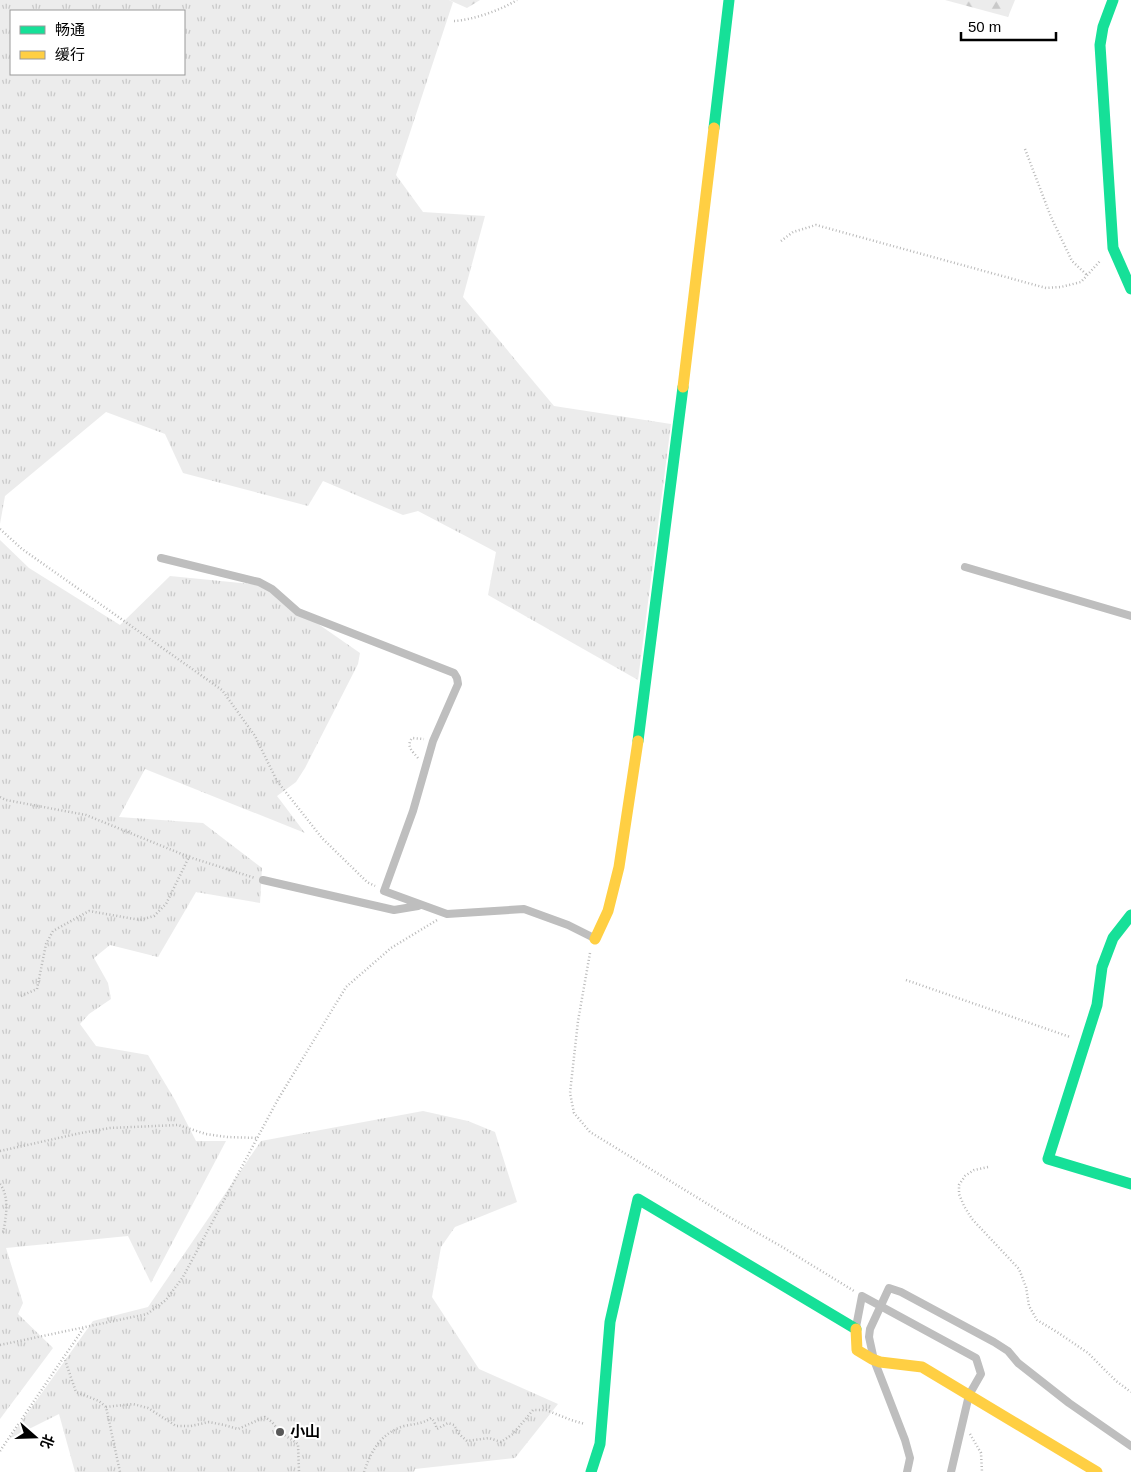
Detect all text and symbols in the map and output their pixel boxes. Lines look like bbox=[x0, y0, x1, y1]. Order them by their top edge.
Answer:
legend bbox=[10, 10, 185, 75]
scale bar bbox=[961, 10, 1056, 42]
text: 50 m bbox=[968, 18, 1001, 35]
text: 畅通 bbox=[55, 21, 85, 38]
text: 缓行 bbox=[55, 46, 85, 63]
north arrow bbox=[10, 1412, 60, 1462]
place label: 小山 bbox=[290, 1423, 320, 1440]
marker: 小山 bbox=[274, 1426, 286, 1438]
text: 北 bbox=[37, 1432, 57, 1451]

